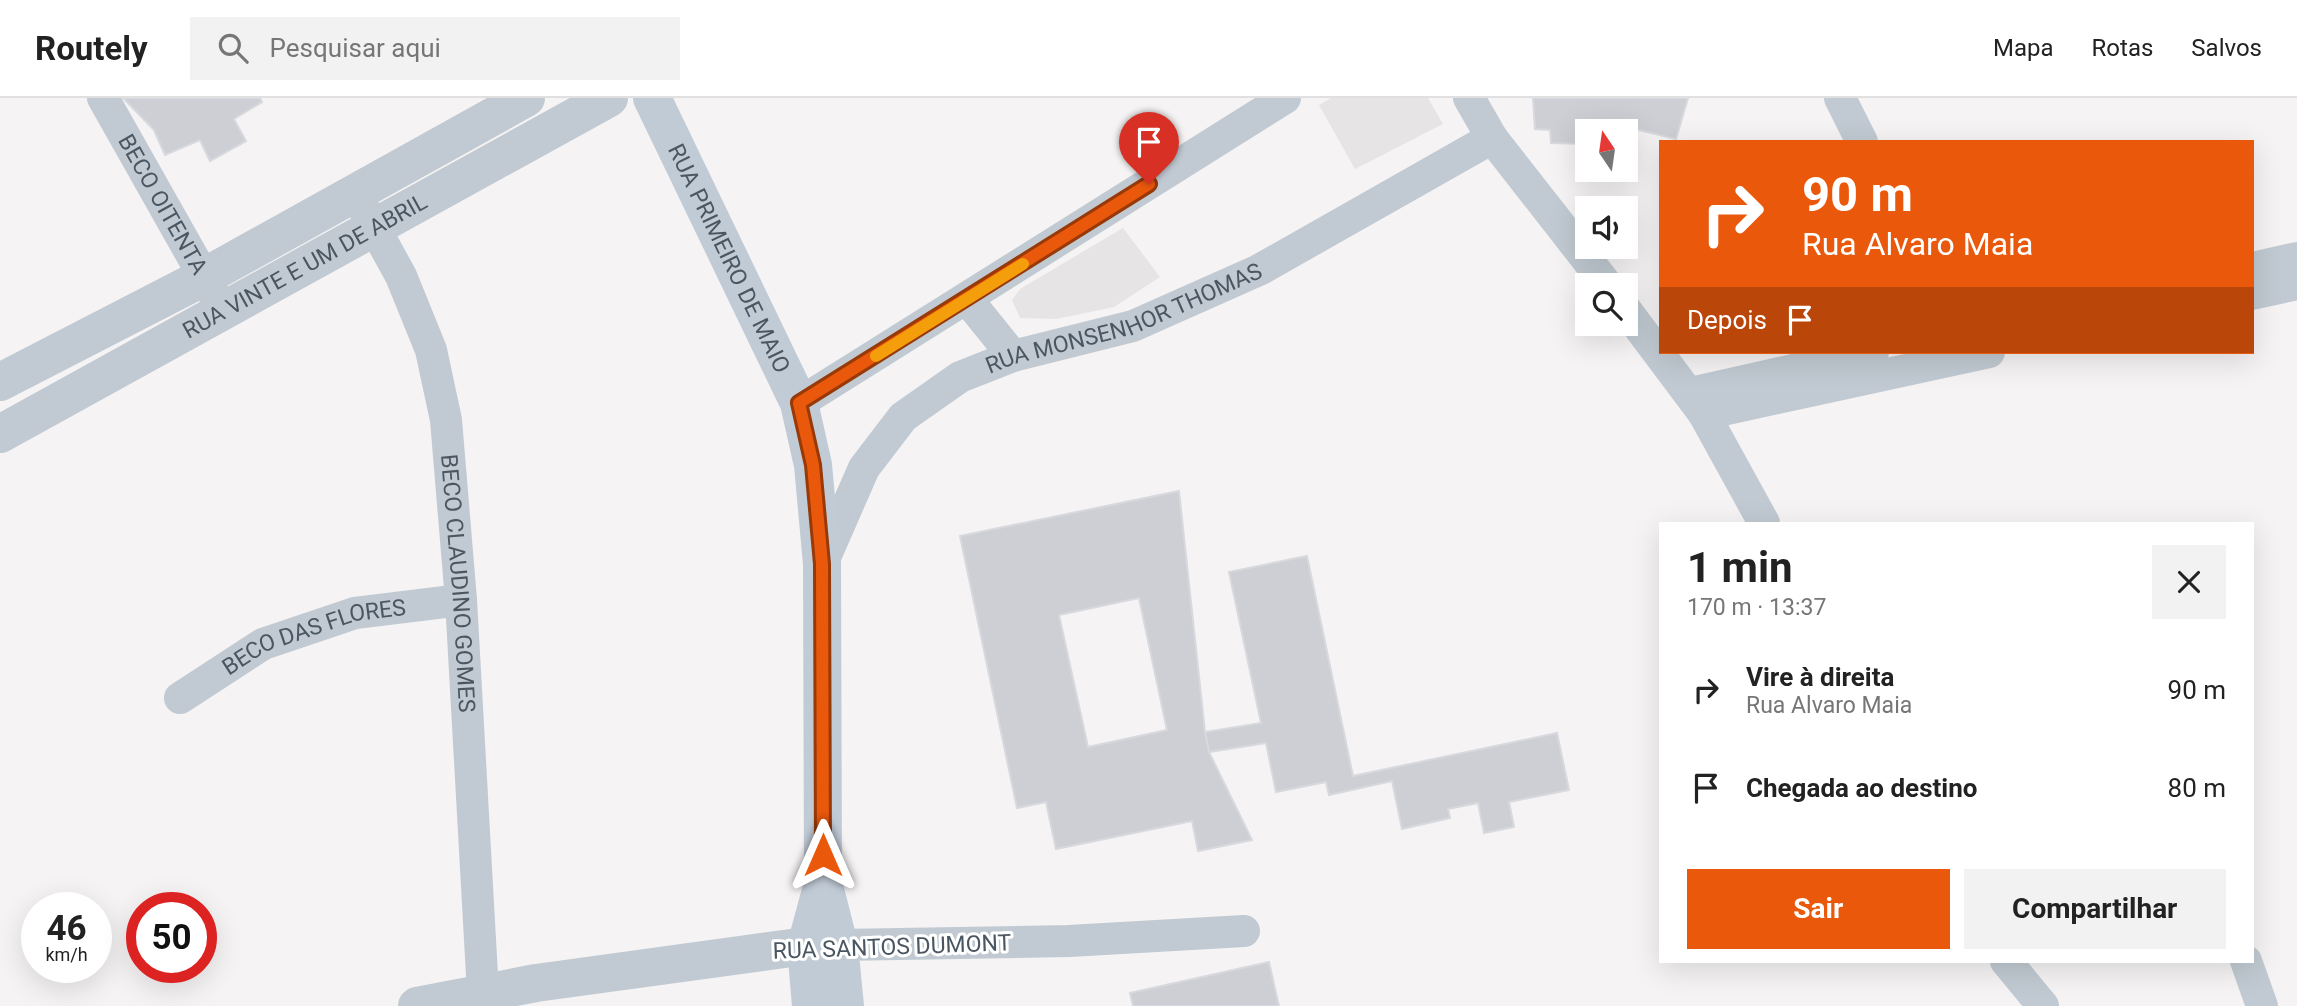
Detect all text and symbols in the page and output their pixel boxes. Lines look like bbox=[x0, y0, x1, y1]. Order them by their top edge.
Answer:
search box bbox=[190, 17, 680, 80]
text: Routely bbox=[35, 29, 148, 68]
icon: search bbox=[214, 29, 252, 67]
text: Pesquisar aqui bbox=[270, 33, 441, 63]
text: Mapa bbox=[1993, 34, 2054, 62]
text: Rotas bbox=[2092, 34, 2153, 62]
text: Salvos bbox=[2191, 34, 2262, 62]
pin bbox=[1119, 112, 1179, 184]
north arrow bbox=[1575, 119, 1638, 182]
map controls bbox=[1575, 119, 1638, 336]
icon: arrive bbox=[1130, 123, 1168, 161]
street label: BECO OITENTA bbox=[113, 129, 213, 279]
street label: RUA PRIMEIRO DE MAIO bbox=[663, 139, 796, 377]
text: 90 m bbox=[1802, 166, 1913, 223]
icon: right bbox=[1687, 168, 1778, 259]
street label: RUA VINTE E UM DE ABRIL bbox=[178, 188, 432, 344]
button: sound bbox=[1575, 196, 1638, 259]
text: Rua Alvaro Maia bbox=[1802, 225, 2033, 263]
street label: RUA MONSENHOR THOMAS bbox=[982, 257, 1266, 379]
button: search bbox=[1575, 273, 1638, 336]
icon: arrive bbox=[1781, 301, 1819, 339]
text: Depois bbox=[1687, 305, 1767, 335]
street label: BECO CLAUDINO GOMES bbox=[435, 453, 481, 713]
text: 1 min bbox=[1687, 543, 1793, 592]
button: close bbox=[2152, 545, 2226, 619]
street label: BECO DAS FLORES bbox=[217, 593, 407, 681]
text: 170 m · 13:37 bbox=[1687, 594, 1826, 621]
text: Vire à direita bbox=[1746, 662, 1894, 692]
icon: right bbox=[1687, 671, 1725, 709]
text: 90 m bbox=[2168, 675, 2226, 705]
text: Rua Alvaro Maia bbox=[1746, 692, 1912, 719]
icon: arrive bbox=[1687, 769, 1725, 807]
text: Chegada ao destino bbox=[1746, 773, 1977, 803]
text: 80 m bbox=[2168, 773, 2226, 803]
position arrow bbox=[786, 818, 860, 892]
button: Sair bbox=[1687, 869, 1950, 949]
button: Compartilhar bbox=[1964, 869, 2226, 949]
speed limit sign: 50 bbox=[126, 892, 217, 983]
text: 46 bbox=[46, 908, 87, 949]
street label: RUA SANTOS DUMONT bbox=[772, 929, 1012, 965]
text: km/h bbox=[45, 944, 88, 965]

